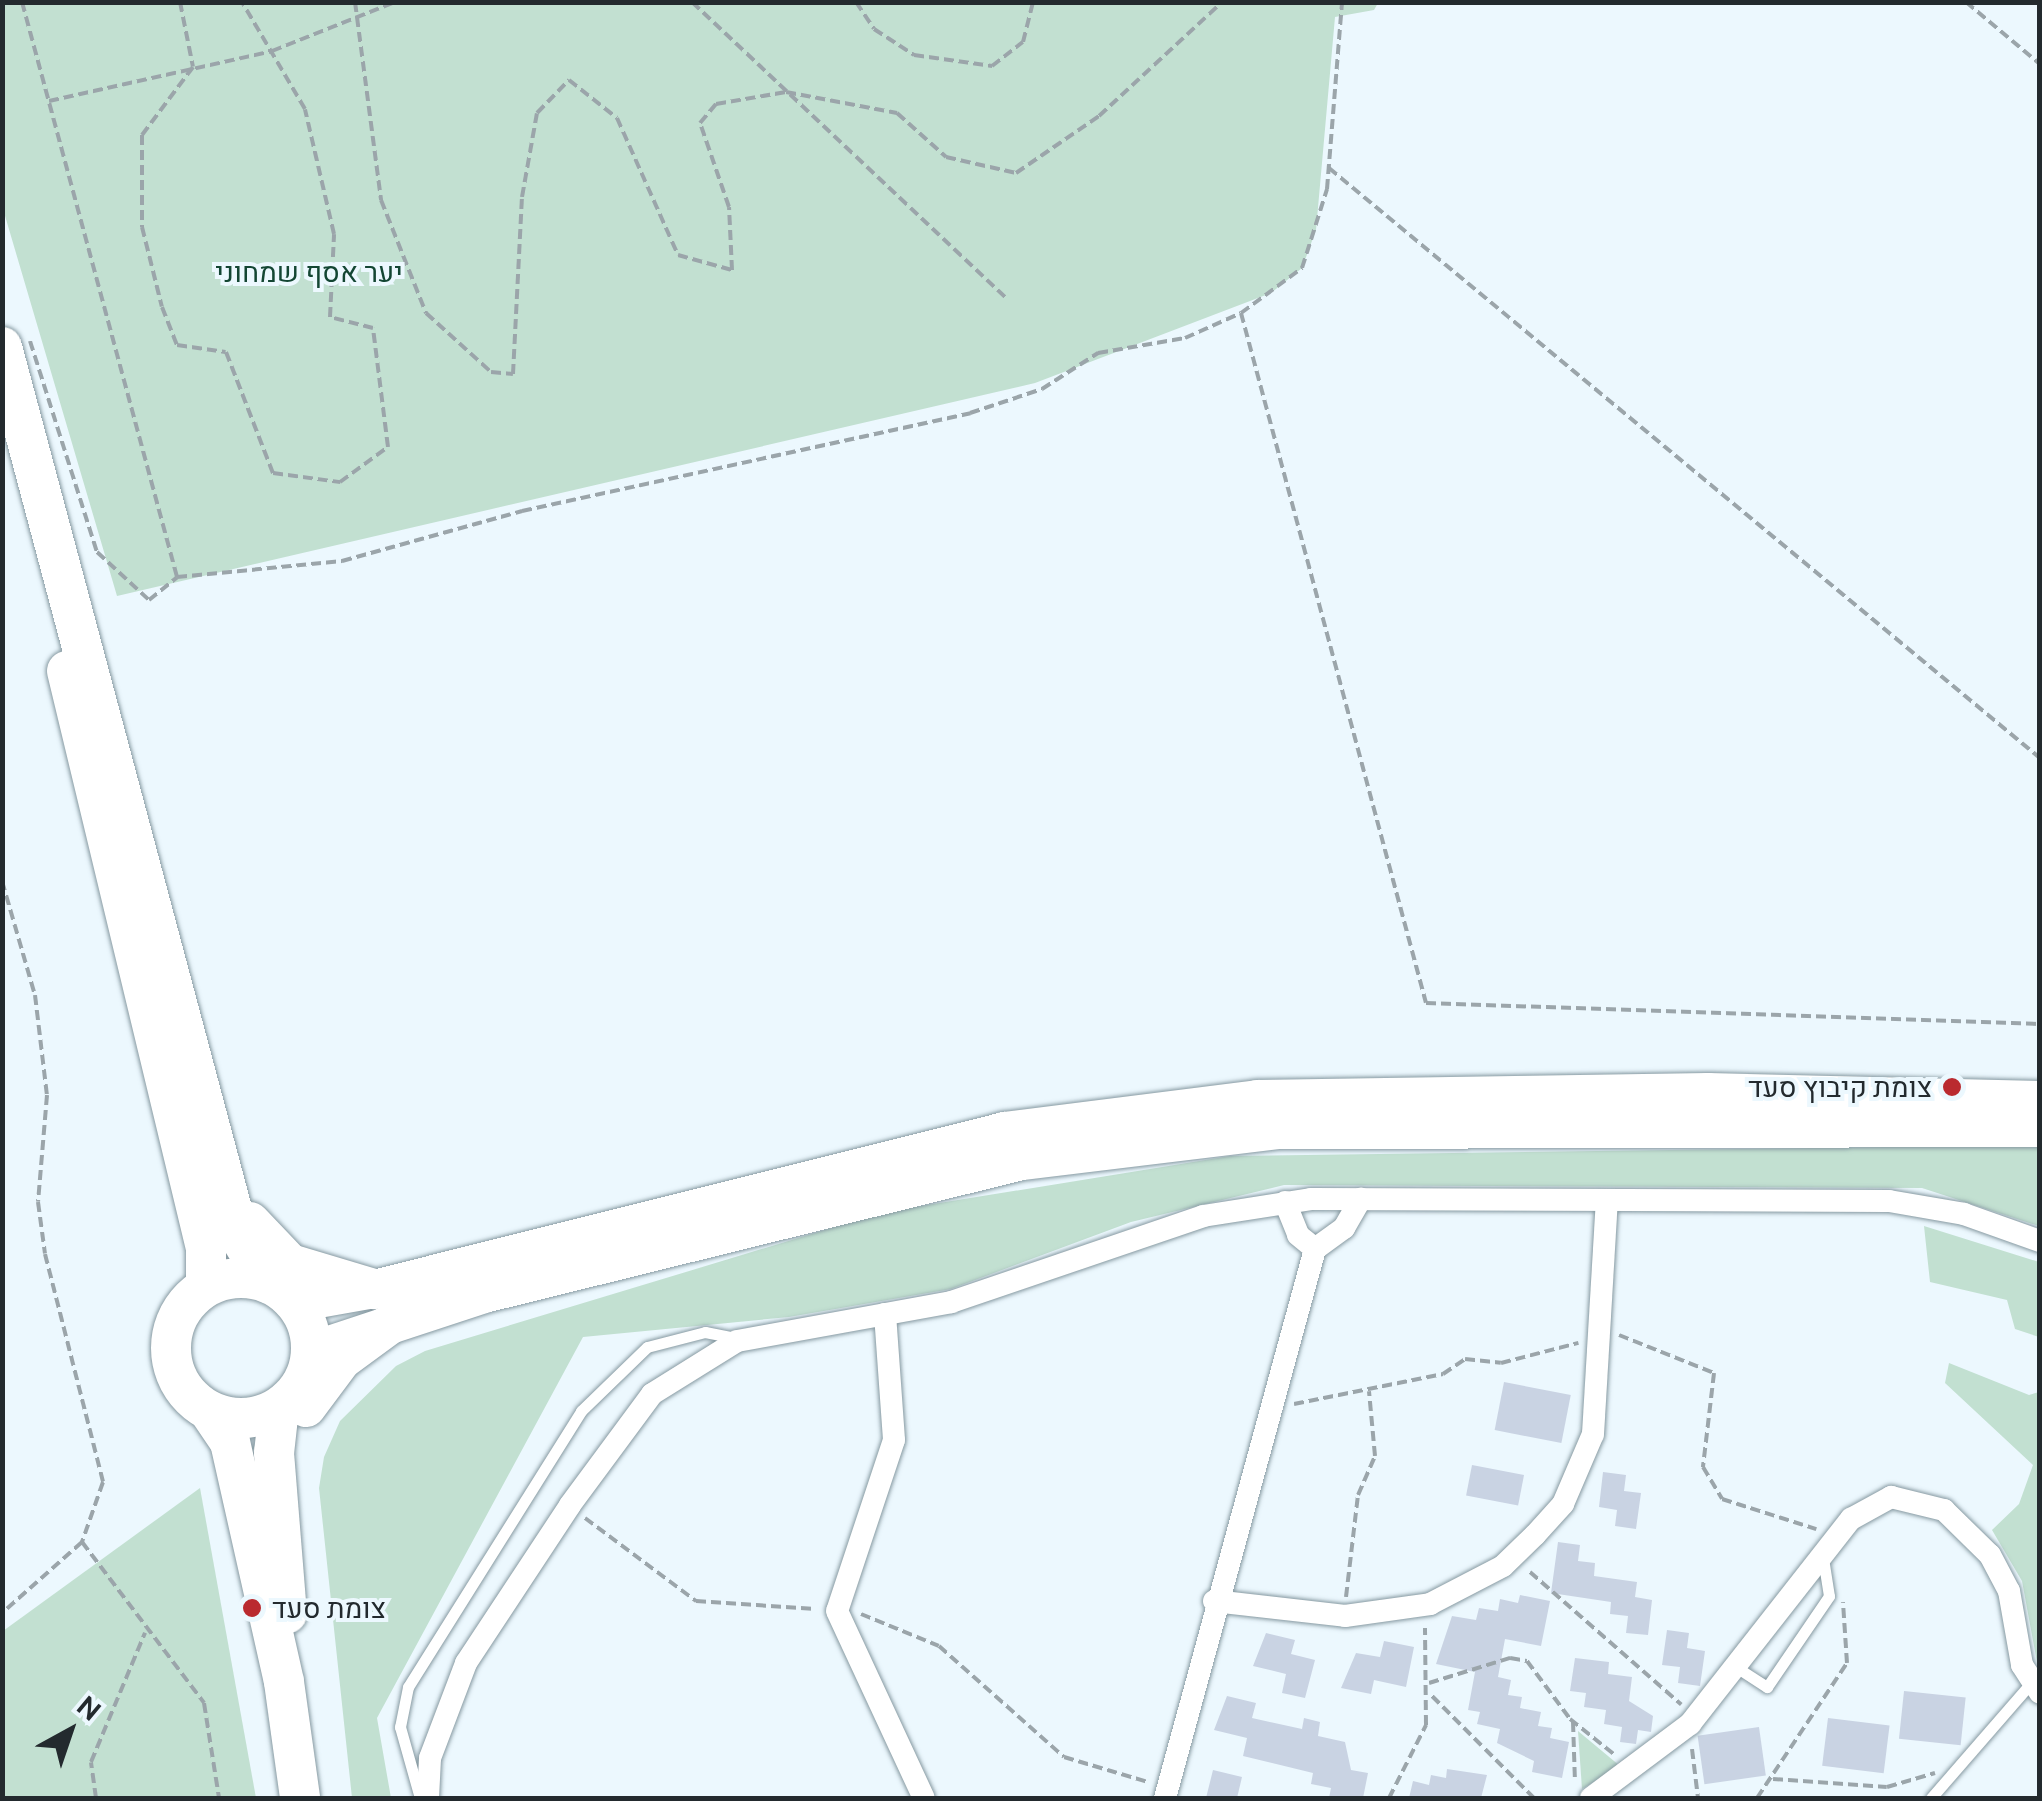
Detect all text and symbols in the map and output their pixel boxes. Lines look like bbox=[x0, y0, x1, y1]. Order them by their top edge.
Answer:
park label: יער אסף שמחוני bbox=[215, 255, 403, 289]
place label: צומת קיבוץ סעד bbox=[1748, 1070, 1932, 1104]
marker: צומת קיבוץ סעד bbox=[1941, 1076, 1963, 1098]
place label: צומת סעד bbox=[272, 1591, 386, 1625]
marker: צומת סעד bbox=[241, 1597, 263, 1619]
north arrow bbox=[20, 1681, 120, 1781]
text: N bbox=[72, 1689, 108, 1726]

